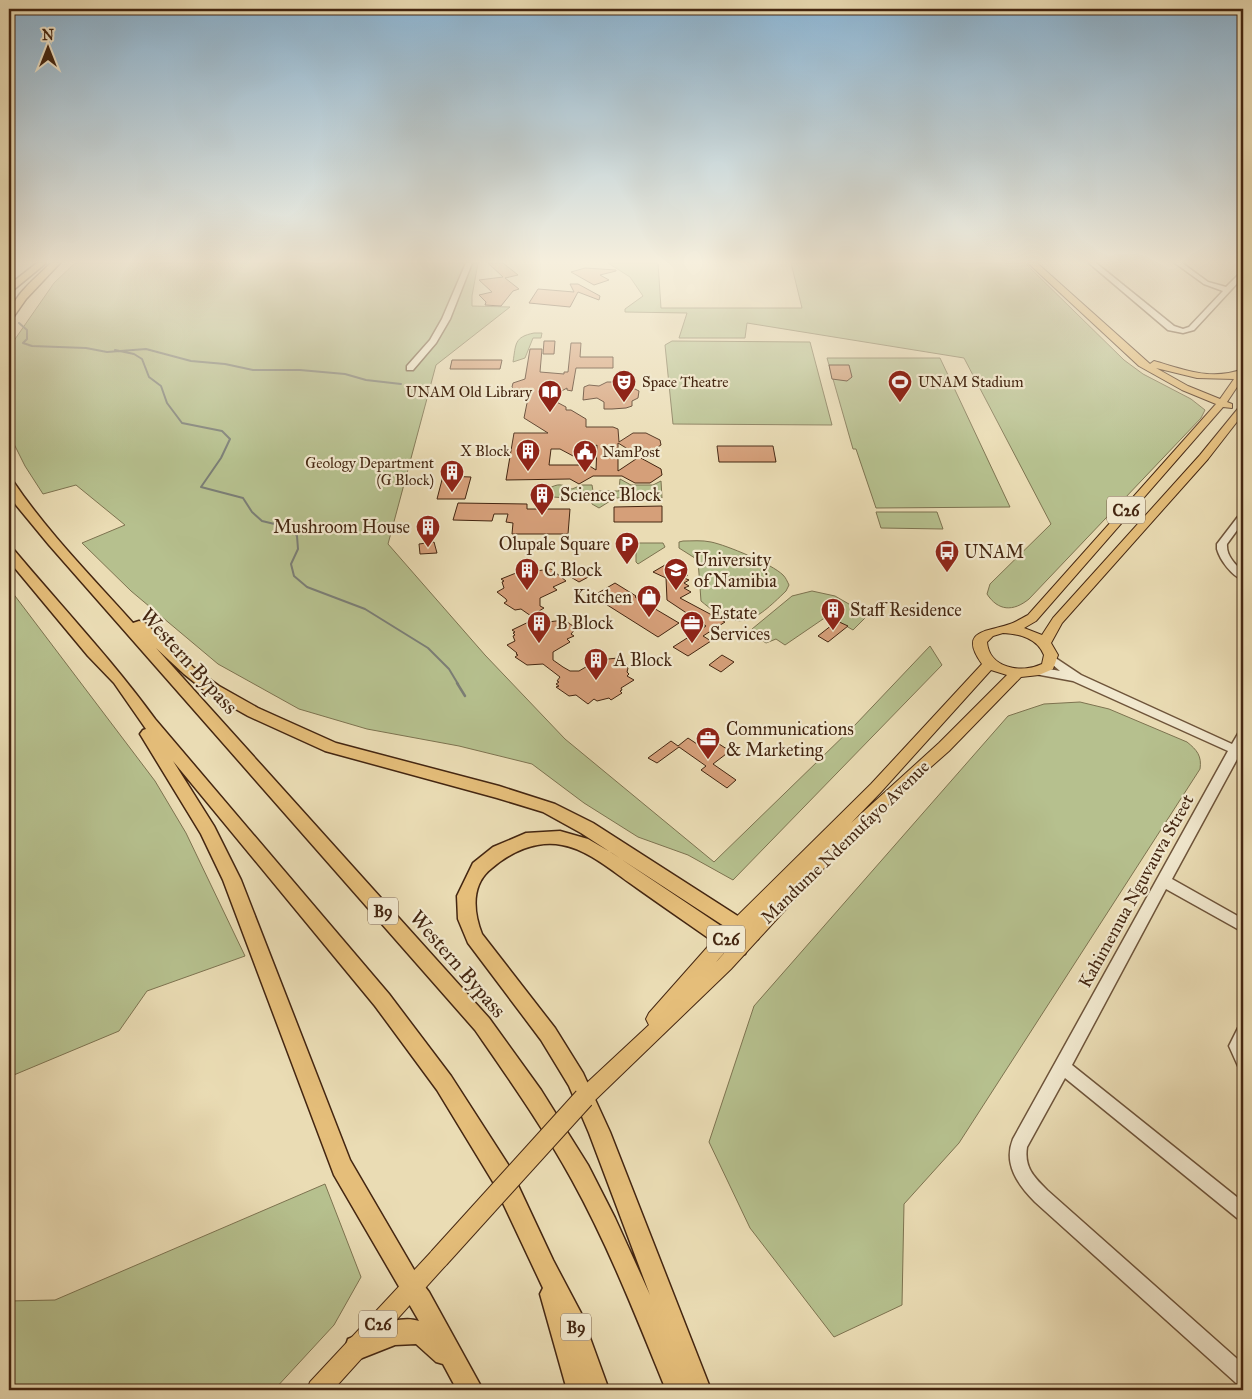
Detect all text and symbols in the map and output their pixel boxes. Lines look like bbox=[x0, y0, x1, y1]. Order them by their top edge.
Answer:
north arrow bbox=[22, 22, 72, 72]
text: N bbox=[42, 27, 54, 44]
theatre icon: Space Theatre bbox=[611, 369, 637, 403]
sports icon: UNAM Stadium bbox=[887, 369, 913, 403]
place label: Space Theatre bbox=[642, 373, 729, 391]
place label: UNAM Stadium bbox=[918, 373, 1024, 391]
library icon: UNAM Old Library bbox=[537, 379, 563, 413]
place label: UNAM Old Library bbox=[406, 383, 533, 401]
building icon: X Block bbox=[515, 438, 541, 472]
public building icon: NamPost bbox=[572, 439, 598, 473]
place label: X Block bbox=[460, 442, 510, 460]
place label: NamPost bbox=[602, 443, 661, 461]
place label: Geology Department (G Block) bbox=[305, 454, 435, 490]
building icon: Geology Department (G Block) bbox=[439, 459, 465, 493]
building icon: Science Block bbox=[529, 482, 555, 516]
place label: Science Block bbox=[560, 484, 662, 506]
road number: C26 bbox=[1107, 496, 1145, 524]
building icon: Mushroom House bbox=[415, 514, 441, 548]
place label: Mushroom House bbox=[273, 516, 410, 538]
parking icon: Olupale Square bbox=[614, 531, 640, 565]
place label: Olupale Square bbox=[499, 533, 610, 556]
bus stop icon: UNAM bbox=[934, 539, 960, 573]
place label: UNAM bbox=[964, 541, 1024, 563]
place label: University of Namibia bbox=[694, 549, 777, 592]
building icon: C Block bbox=[514, 557, 540, 591]
school or university icon: University of Namibia bbox=[663, 557, 689, 591]
place label: C Block bbox=[544, 559, 603, 581]
shop icon: Kitchen bbox=[636, 584, 662, 618]
place label: Kitchen bbox=[573, 586, 632, 608]
building icon: Staff Residence bbox=[820, 597, 846, 631]
place label: Staff Residence bbox=[850, 599, 962, 621]
place label: Estate Services bbox=[710, 602, 770, 645]
street label: Western Bypass bbox=[135, 603, 243, 719]
building icon: B Block bbox=[526, 610, 552, 644]
office icon: Estate Services bbox=[679, 610, 705, 644]
place label: B Block bbox=[556, 612, 614, 634]
building icon: A Block bbox=[583, 647, 609, 681]
place label: A Block bbox=[613, 649, 672, 671]
place label: Communications & Marketing bbox=[726, 718, 854, 762]
office icon: Communications & Marketing bbox=[695, 726, 721, 760]
street label: Mandume Ndemufayo Avenue bbox=[756, 756, 934, 928]
street label: Kahimemua Nguvauva Street bbox=[1074, 790, 1200, 992]
road number: B9 bbox=[368, 898, 398, 924]
street label: Western Bypass bbox=[404, 905, 512, 1023]
road number: C26 bbox=[707, 926, 745, 952]
road number: C26 bbox=[359, 1310, 397, 1338]
road number: B9 bbox=[561, 1314, 591, 1340]

